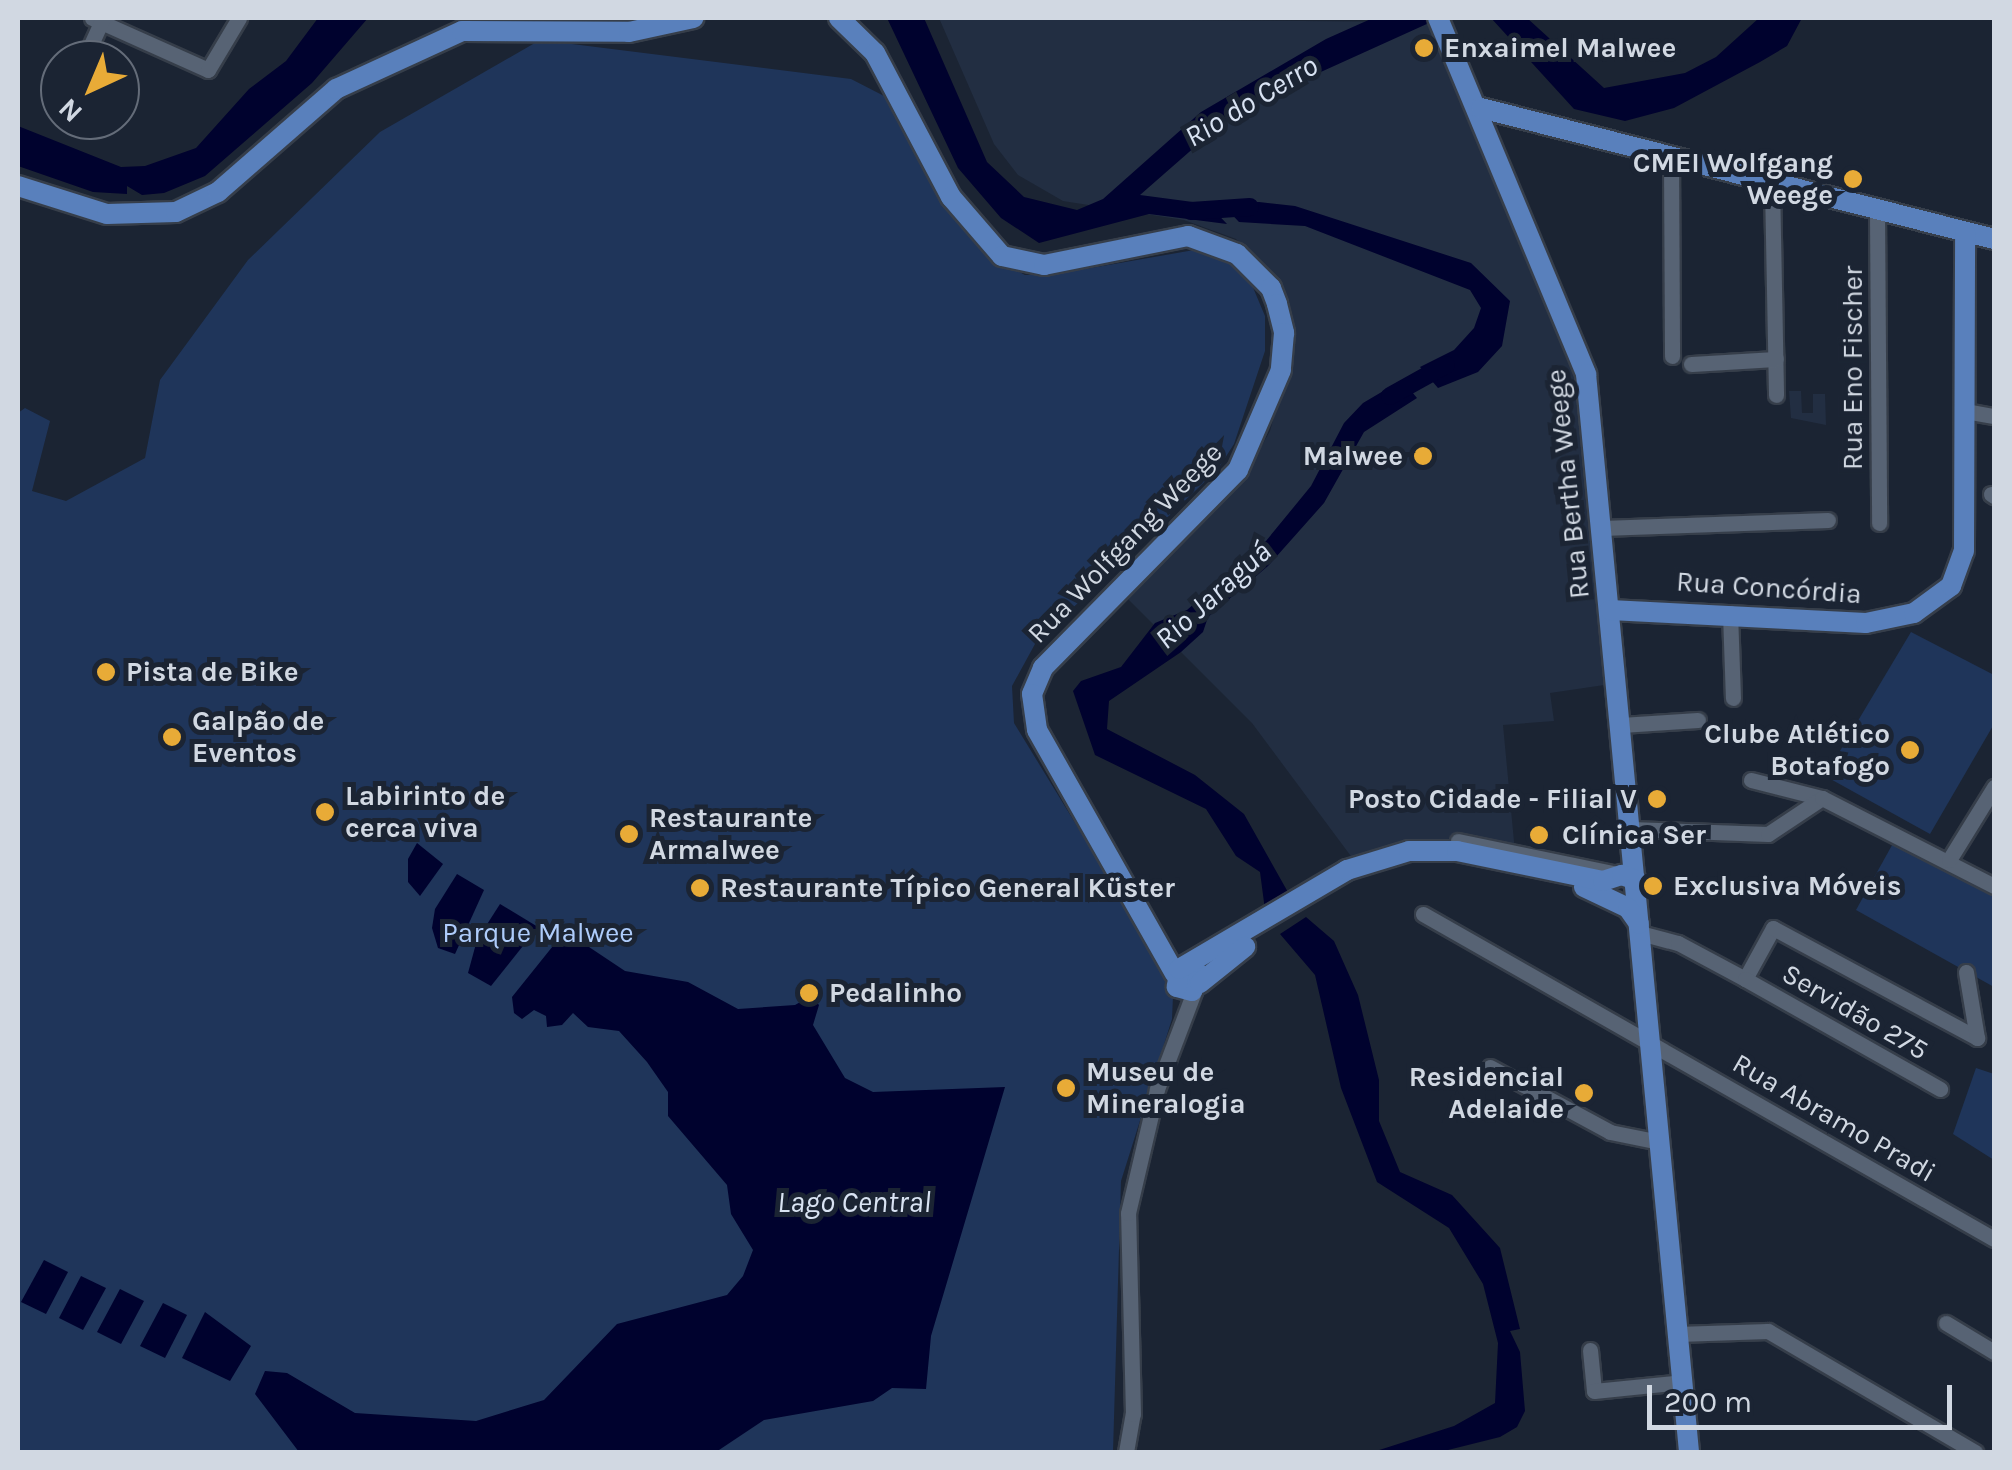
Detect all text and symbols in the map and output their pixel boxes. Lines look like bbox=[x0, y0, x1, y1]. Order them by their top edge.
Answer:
place label: Enxaimel Malwee bbox=[1444, 31, 1676, 65]
marker: Enxaimel Malwee bbox=[1413, 37, 1435, 59]
north arrow bbox=[40, 40, 140, 140]
water label: Rio do Cerro bbox=[1178, 47, 1324, 155]
text: N bbox=[52, 92, 89, 129]
place label: CMEI Wolfgang Weege bbox=[1633, 146, 1833, 212]
marker: CMEI Wolfgang Weege bbox=[1842, 168, 1864, 190]
street label: Rua Eno Fischer bbox=[1836, 266, 1870, 470]
street label: Rua Bertha Weege bbox=[1539, 368, 1597, 600]
street label: Rua Wolfgang Weege bbox=[1021, 436, 1229, 650]
place label: Malwee bbox=[1303, 439, 1403, 473]
marker: Malwee bbox=[1412, 445, 1434, 467]
water label: Rio Jaraguá bbox=[1147, 533, 1279, 657]
street label: Rua Concórdia bbox=[1675, 565, 1863, 611]
place label: Pista de Bike bbox=[126, 655, 299, 689]
marker: Pista de Bike bbox=[95, 661, 117, 683]
place label: Galpão de Eventos bbox=[192, 704, 324, 770]
place label: Clube Atlético Botafogo bbox=[1704, 717, 1890, 783]
marker: Galpão de Eventos bbox=[161, 726, 183, 748]
marker: Clube Atlético Botafogo bbox=[1899, 739, 1921, 761]
place label: Labirinto de cerca viva bbox=[345, 779, 505, 845]
place label: Posto Cidade - Filial V bbox=[1348, 782, 1637, 816]
marker: Posto Cidade - Filial V bbox=[1646, 788, 1668, 810]
marker: Labirinto de cerca viva bbox=[314, 801, 336, 823]
place label: Restaurante Armalwee bbox=[649, 801, 812, 867]
place label: Clínica Ser bbox=[1562, 818, 1706, 852]
marker: Clínica Ser bbox=[1526, 822, 1552, 848]
marker: Restaurante Armalwee bbox=[618, 823, 640, 845]
place label: Exclusiva Móveis bbox=[1673, 869, 1901, 903]
place label: Restaurante Típico General Küster bbox=[720, 871, 1175, 905]
marker: Exclusiva Móveis bbox=[1642, 875, 1664, 897]
marker: Restaurante Típico General Küster bbox=[689, 877, 711, 899]
park label: Parque Malwee bbox=[442, 916, 634, 950]
street label: Servidão 275 bbox=[1776, 957, 1934, 1067]
place label: Pedalinho bbox=[829, 976, 962, 1010]
marker: Pedalinho bbox=[798, 982, 820, 1004]
street label: Rua Abramo Pradi bbox=[1727, 1046, 1941, 1190]
place label: Museu de Mineralogia bbox=[1086, 1055, 1246, 1121]
place label: Residencial Adelaide bbox=[1409, 1060, 1564, 1126]
marker: Museu de Mineralogia bbox=[1055, 1077, 1077, 1099]
marker: Residencial Adelaide bbox=[1573, 1082, 1595, 1104]
water label: Lago Central bbox=[777, 1184, 931, 1220]
scale bar bbox=[1652, 1365, 1957, 1427]
text: 200 m bbox=[1664, 1384, 1752, 1420]

